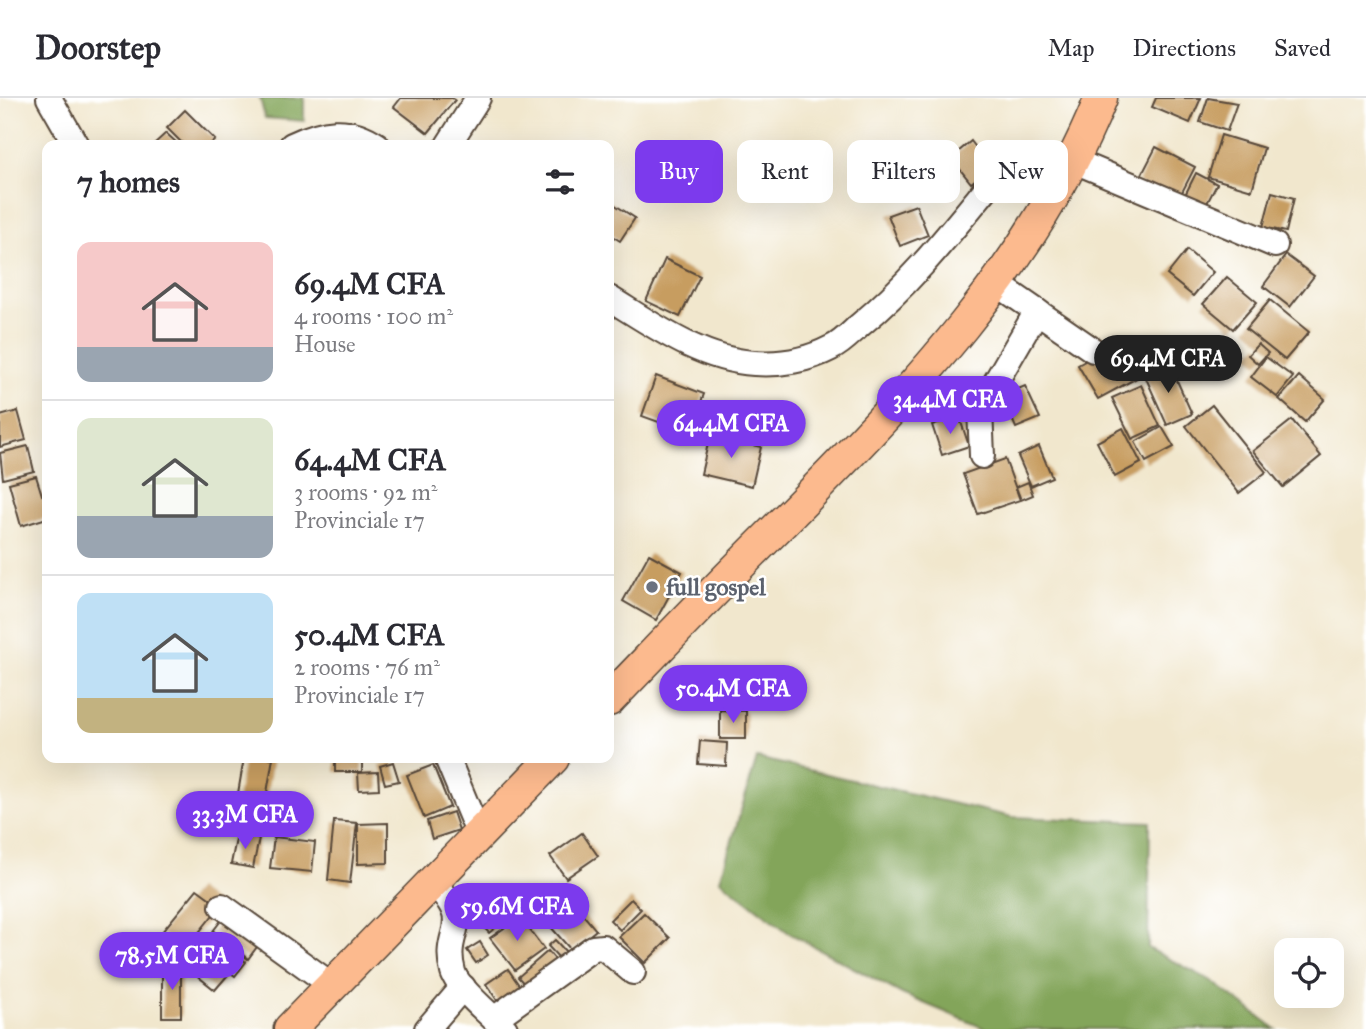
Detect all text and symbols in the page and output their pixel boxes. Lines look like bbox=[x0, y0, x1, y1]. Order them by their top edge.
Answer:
text: Doorstep bbox=[35, 28, 161, 68]
text: Map bbox=[1048, 33, 1095, 63]
text: Directions bbox=[1133, 33, 1236, 63]
text: Saved bbox=[1274, 33, 1331, 63]
chip: Buy bbox=[635, 140, 723, 203]
chip: Rent bbox=[737, 140, 833, 203]
chip: Filters bbox=[847, 140, 960, 203]
chip: New bbox=[974, 140, 1068, 203]
icon: filters bbox=[541, 163, 579, 201]
text: 7 homes bbox=[77, 164, 180, 200]
text: 69.4M CFA bbox=[294, 266, 445, 302]
icon: home bbox=[133, 270, 217, 354]
text: 4 rooms · 100 m² bbox=[294, 302, 453, 330]
text: House bbox=[294, 330, 356, 358]
pin: 69.4M CFA bbox=[1088, 336, 1248, 395]
text: 69.4M CFA bbox=[1110, 344, 1226, 372]
pin: 34.4M CFA bbox=[870, 376, 1030, 436]
text: 34.4M CFA bbox=[893, 385, 1007, 413]
pin: 64.4M CFA bbox=[651, 400, 811, 460]
text: 64.4M CFA bbox=[673, 409, 789, 437]
text: 64.4M CFA bbox=[294, 442, 446, 478]
icon: home bbox=[133, 446, 217, 530]
text: 3 rooms · 92 m² bbox=[294, 478, 437, 506]
text: Provinciale 17 bbox=[294, 506, 425, 534]
place label: full gospel bbox=[665, 572, 766, 602]
marker: full gospel bbox=[644, 579, 660, 595]
text: 50.4M CFA bbox=[294, 617, 445, 653]
icon: home bbox=[133, 621, 217, 705]
text: 2 rooms · 76 m² bbox=[294, 653, 440, 681]
pin: 50.4M CFA bbox=[653, 666, 813, 725]
text: 50.4M CFA bbox=[675, 674, 791, 702]
text: Provinciale 17 bbox=[294, 681, 425, 709]
pin: 33.3M CFA bbox=[165, 792, 325, 851]
text: 33.3M CFA bbox=[192, 800, 298, 828]
pin: 59.6M CFA bbox=[437, 884, 597, 943]
text: 59.6M CFA bbox=[460, 892, 574, 920]
pin: 78.5M CFA bbox=[92, 932, 252, 992]
map controls bbox=[1274, 938, 1344, 1008]
button: locate bbox=[1274, 938, 1344, 1008]
text: 78.5M CFA bbox=[115, 941, 229, 969]

